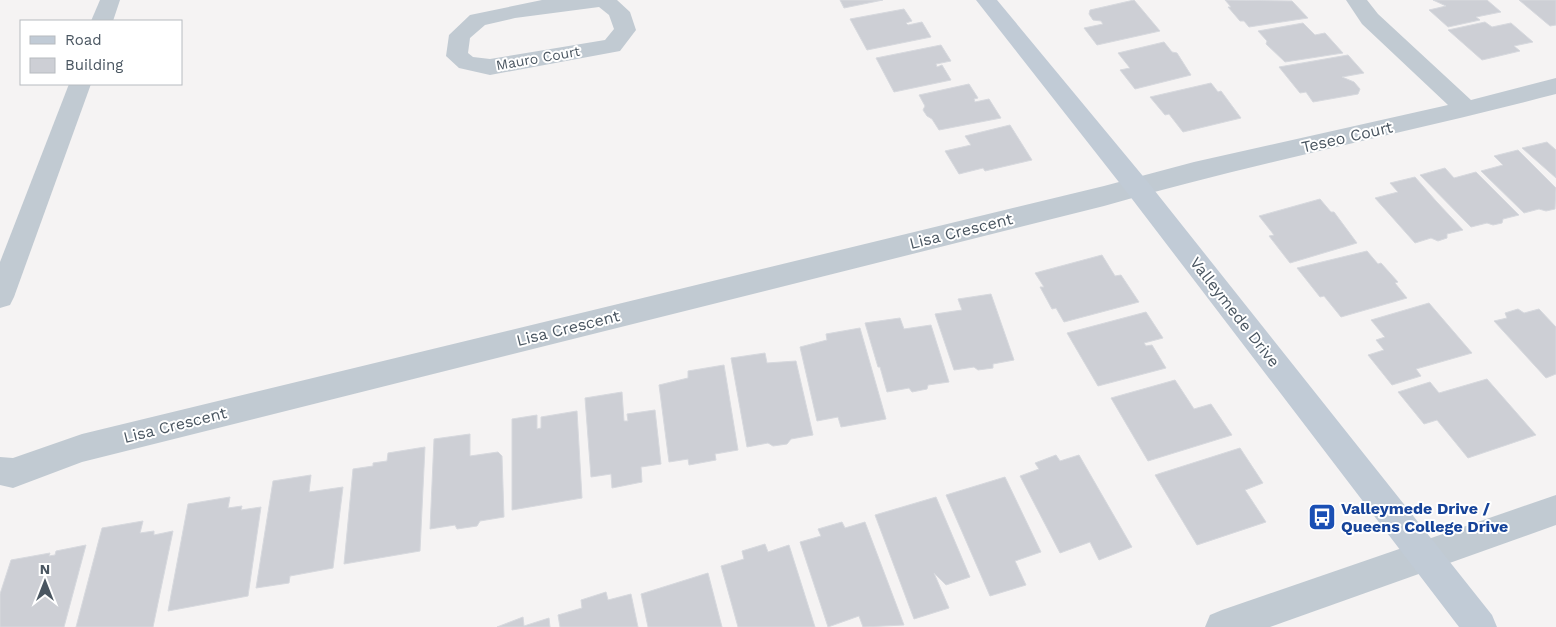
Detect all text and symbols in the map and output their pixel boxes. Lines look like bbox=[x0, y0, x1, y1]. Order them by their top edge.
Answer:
legend bbox=[20, 20, 182, 85]
text: Road bbox=[65, 31, 102, 49]
street label: Mauro Court bbox=[495, 43, 581, 73]
text: Building bbox=[65, 56, 123, 74]
street label: Teseo Court bbox=[1300, 117, 1395, 157]
street label: Lisa Crescent bbox=[907, 209, 1015, 253]
street label: Valleymede Drive bbox=[1186, 253, 1284, 371]
street label: Lisa Crescent bbox=[514, 306, 622, 350]
street label: Lisa Crescent bbox=[121, 403, 229, 447]
place label: Valleymede Drive / Queens College Drive bbox=[1341, 499, 1508, 536]
bus stop icon: Valleymede Drive / Queens College Drive bbox=[1307, 502, 1337, 532]
north arrow bbox=[20, 557, 70, 607]
text: N bbox=[40, 561, 50, 577]

